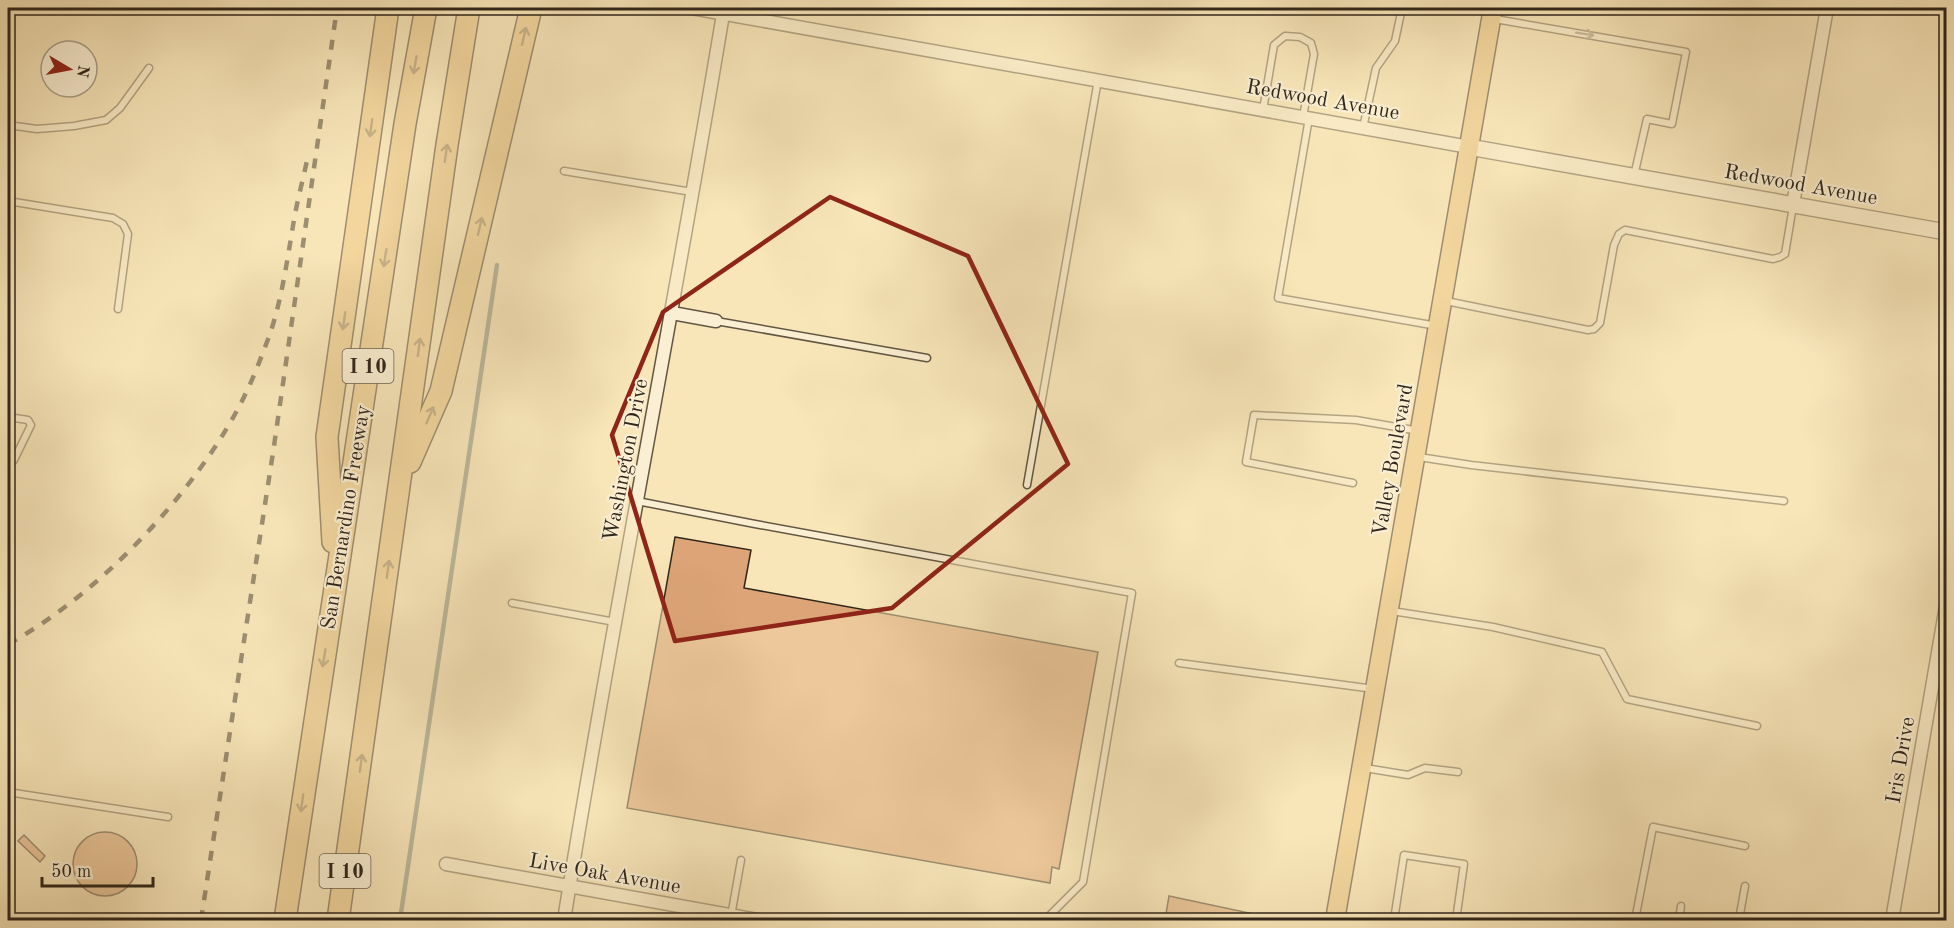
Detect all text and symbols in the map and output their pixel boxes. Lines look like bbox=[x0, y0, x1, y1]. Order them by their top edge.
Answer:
one-way arrow bbox=[519, 27, 531, 46]
one-way arrow bbox=[1575, 28, 1594, 39]
north arrow bbox=[39, 39, 99, 99]
one-way arrow bbox=[409, 55, 420, 74]
text: N bbox=[73, 64, 91, 79]
street label: Redwood Avenue bbox=[1244, 77, 1401, 124]
one-way arrow bbox=[366, 117, 377, 137]
one-way arrow bbox=[440, 144, 451, 164]
street label: Redwood Avenue bbox=[1722, 162, 1879, 209]
one-way arrow bbox=[474, 217, 486, 236]
one-way arrow bbox=[379, 247, 390, 267]
one-way arrow bbox=[338, 310, 349, 330]
one-way arrow bbox=[413, 337, 424, 357]
road number: I 10 bbox=[342, 349, 394, 383]
street label: Washington Drive bbox=[600, 377, 653, 543]
street label: Valley Boulevard bbox=[1370, 382, 1417, 538]
street label: San Bernardino Freeway bbox=[318, 404, 375, 631]
one-way arrow bbox=[425, 406, 437, 424]
one-way arrow bbox=[382, 560, 393, 580]
one-way arrow bbox=[318, 648, 329, 667]
street label: Iris Drive bbox=[1883, 715, 1919, 805]
one-way arrow bbox=[356, 753, 367, 773]
one-way arrow bbox=[297, 793, 308, 812]
scale bar bbox=[42, 850, 153, 888]
street label: Live Oak Avenue bbox=[527, 851, 682, 898]
road number: I 10 bbox=[320, 854, 370, 888]
text: 50 m bbox=[51, 863, 91, 881]

